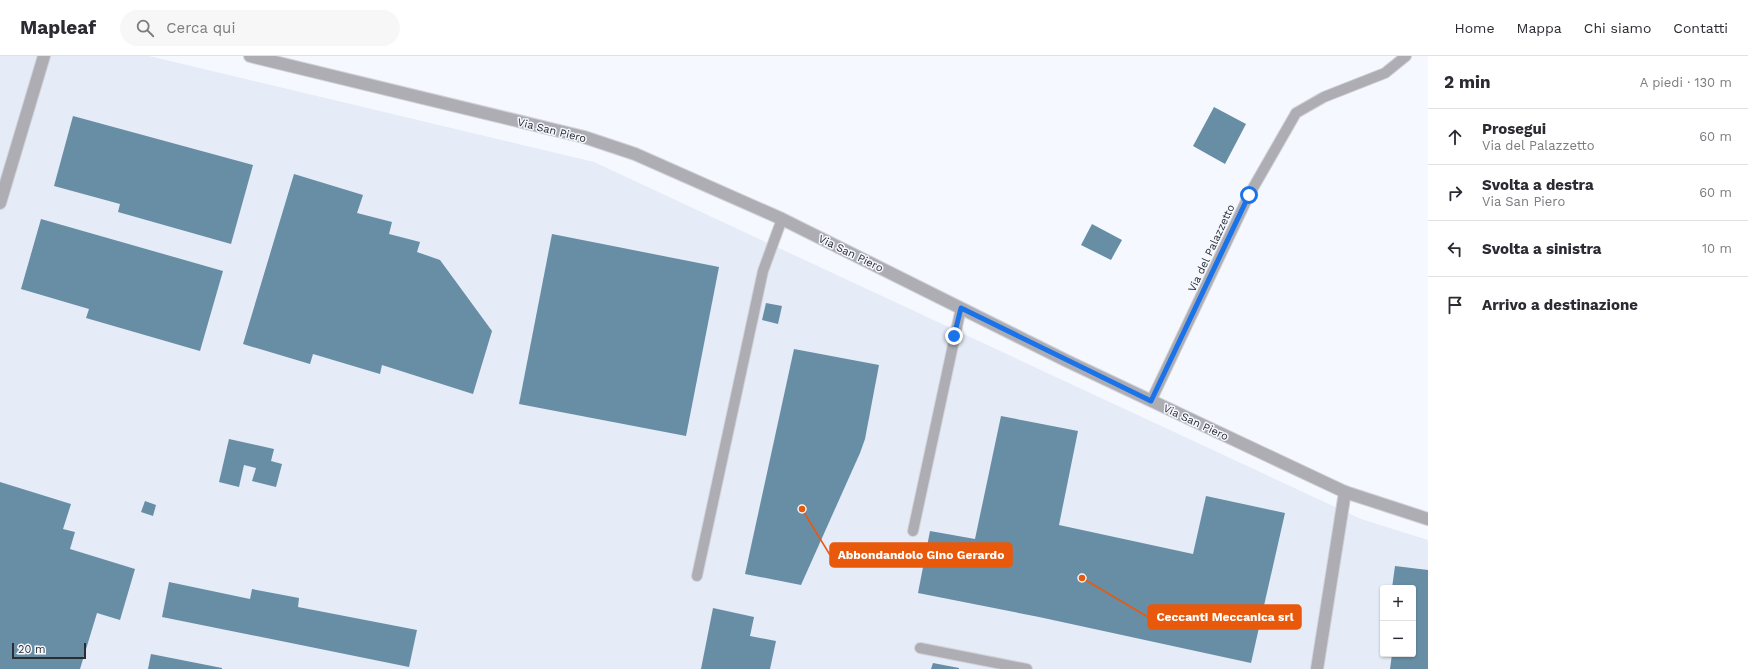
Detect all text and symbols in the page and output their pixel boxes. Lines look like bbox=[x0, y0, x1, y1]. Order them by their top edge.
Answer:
search box bbox=[120, 10, 400, 46]
text: Mapleaf bbox=[20, 16, 96, 39]
icon: search bbox=[134, 17, 156, 39]
text: Cerca qui bbox=[166, 19, 235, 37]
text: Home bbox=[1455, 20, 1495, 36]
text: Mappa bbox=[1517, 20, 1562, 36]
text: Chi siamo bbox=[1584, 20, 1651, 36]
text: Contatti bbox=[1673, 20, 1728, 36]
text: 2 min bbox=[1444, 72, 1490, 92]
text: A piedi · 130 m bbox=[1640, 75, 1732, 90]
street label: Via San Piero bbox=[516, 116, 588, 145]
text: Prosegui bbox=[1482, 120, 1546, 138]
icon: ahead bbox=[1444, 126, 1466, 148]
text: 60 m bbox=[1699, 129, 1732, 144]
text: Via del Palazzetto bbox=[1482, 138, 1595, 153]
text: Svolta a destra bbox=[1482, 176, 1594, 194]
icon: right bbox=[1444, 182, 1466, 204]
text: 60 m bbox=[1699, 185, 1732, 200]
route start bbox=[1240, 186, 1258, 204]
text: Via San Piero bbox=[1482, 194, 1565, 209]
street label: Via del Palazzetto bbox=[1185, 202, 1237, 294]
street label: Via San Piero bbox=[816, 232, 885, 275]
icon: left bbox=[1444, 238, 1466, 260]
text: Svolta a sinistra bbox=[1482, 240, 1602, 258]
text: 10 m bbox=[1702, 241, 1732, 256]
icon: arrive bbox=[1444, 294, 1466, 316]
text: Arrivo a destinazione bbox=[1482, 296, 1638, 314]
route end bbox=[945, 327, 963, 345]
street label: Via San Piero bbox=[1161, 402, 1230, 443]
callout: Abbondandolo Gino Gerardo bbox=[830, 543, 1012, 567]
text: Abbondandolo Gino Gerardo bbox=[838, 548, 1004, 562]
map controls bbox=[1380, 585, 1416, 657]
button: + bbox=[1380, 585, 1416, 621]
callout: Ceccanti Meccanica srl bbox=[1148, 605, 1301, 629]
text: Ceccanti Meccanica srl bbox=[1156, 610, 1294, 624]
button: − bbox=[1380, 621, 1416, 657]
scale bar bbox=[12, 641, 86, 660]
text: 20 m bbox=[18, 643, 46, 656]

